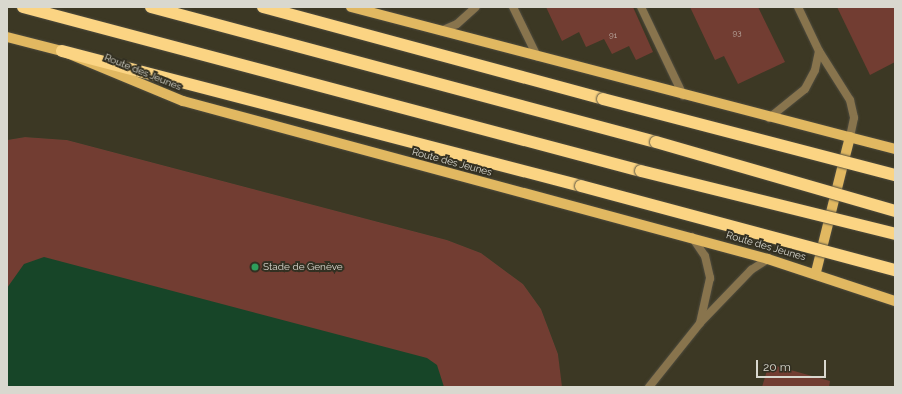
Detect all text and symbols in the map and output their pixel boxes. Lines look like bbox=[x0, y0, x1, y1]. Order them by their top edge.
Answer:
house number: 93 bbox=[733, 29, 741, 39]
house number: 91 bbox=[609, 31, 617, 41]
street label: Route des Jeunes bbox=[103, 51, 183, 93]
street label: Route des Jeunes bbox=[411, 146, 493, 178]
street label: Route des Jeunes bbox=[725, 229, 807, 263]
place label: Stade de Genève bbox=[263, 261, 343, 273]
marker: Stade de Genève bbox=[250, 262, 260, 272]
scale bar bbox=[758, 352, 828, 378]
text: 20 m bbox=[763, 360, 791, 374]

